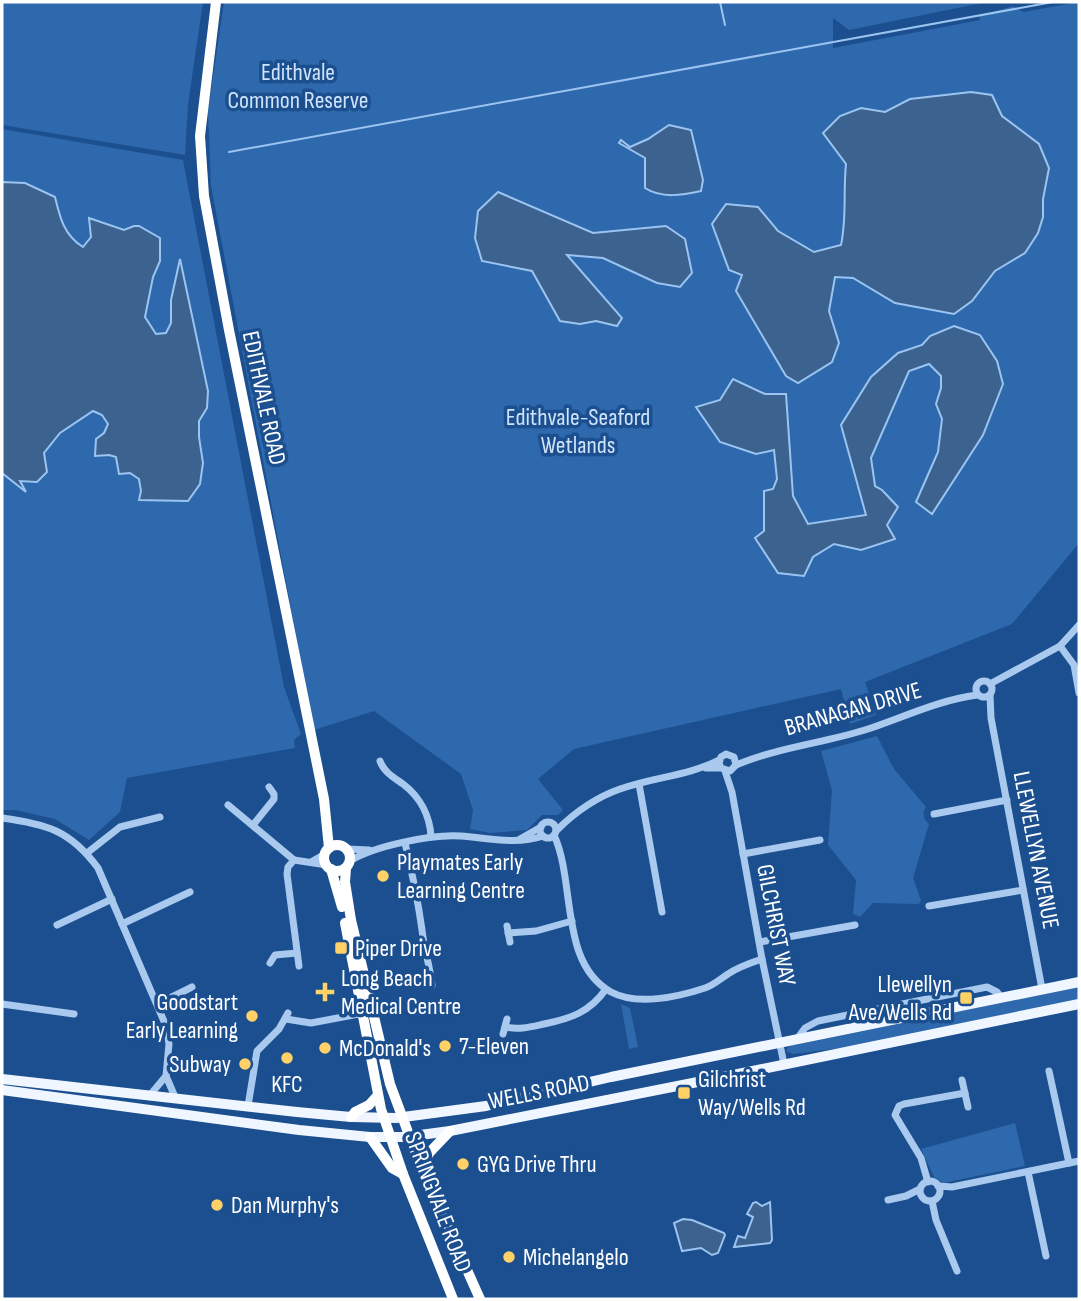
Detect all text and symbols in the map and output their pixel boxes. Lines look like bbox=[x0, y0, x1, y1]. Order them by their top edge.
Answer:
park label: Edithvale Common Reserve bbox=[228, 58, 368, 115]
street label: EDITHVALE ROAD bbox=[236, 328, 292, 468]
park label: Edithvale-Seaford Wetlands bbox=[506, 403, 650, 460]
street label: BRANAGAN DRIVE bbox=[781, 676, 925, 742]
street label: LLEWELLYN AVENUE bbox=[1007, 769, 1065, 931]
place label: Playmates Early Learning Centre bbox=[397, 848, 525, 905]
street label: GILCHRIST WAY bbox=[750, 862, 802, 988]
marker: Playmates Early Learning Centre bbox=[375, 868, 391, 884]
place label: Piper Drive bbox=[355, 934, 442, 963]
marker: Piper Drive bbox=[333, 940, 349, 956]
place label: Long Beach Medical Centre bbox=[341, 964, 461, 1021]
place label: Llewellyn Ave/Wells Rd bbox=[848, 970, 952, 1027]
marker: Long Beach Medical Centre bbox=[315, 982, 335, 1002]
place label: Goodstart Early Learning bbox=[126, 988, 238, 1045]
marker: Llewellyn Ave/Wells Rd bbox=[958, 990, 974, 1006]
marker: Goodstart Early Learning bbox=[244, 1008, 260, 1024]
place label: 7-Eleven bbox=[459, 1032, 529, 1061]
place label: McDonald's bbox=[339, 1034, 431, 1063]
marker: 7-Eleven bbox=[437, 1038, 453, 1054]
marker: McDonald's bbox=[317, 1040, 333, 1056]
place label: Subway bbox=[169, 1050, 231, 1079]
marker: KFC bbox=[279, 1050, 295, 1066]
marker: Subway bbox=[237, 1056, 253, 1072]
place label: Gilchrist Way/Wells Rd bbox=[698, 1065, 806, 1122]
street label: WELLS ROAD bbox=[486, 1068, 592, 1116]
place label: KFC bbox=[271, 1070, 303, 1099]
marker: Gilchrist Way/Wells Rd bbox=[676, 1085, 692, 1101]
street label: SPRINGVALE ROAD bbox=[398, 1128, 478, 1276]
place label: GYG Drive Thru bbox=[477, 1150, 597, 1179]
marker: GYG Drive Thru bbox=[455, 1156, 471, 1172]
place label: Dan Murphy's bbox=[231, 1191, 339, 1220]
marker: Dan Murphy's bbox=[209, 1197, 225, 1213]
place label: Michelangelo bbox=[523, 1243, 629, 1272]
marker: Michelangelo bbox=[501, 1249, 517, 1265]

